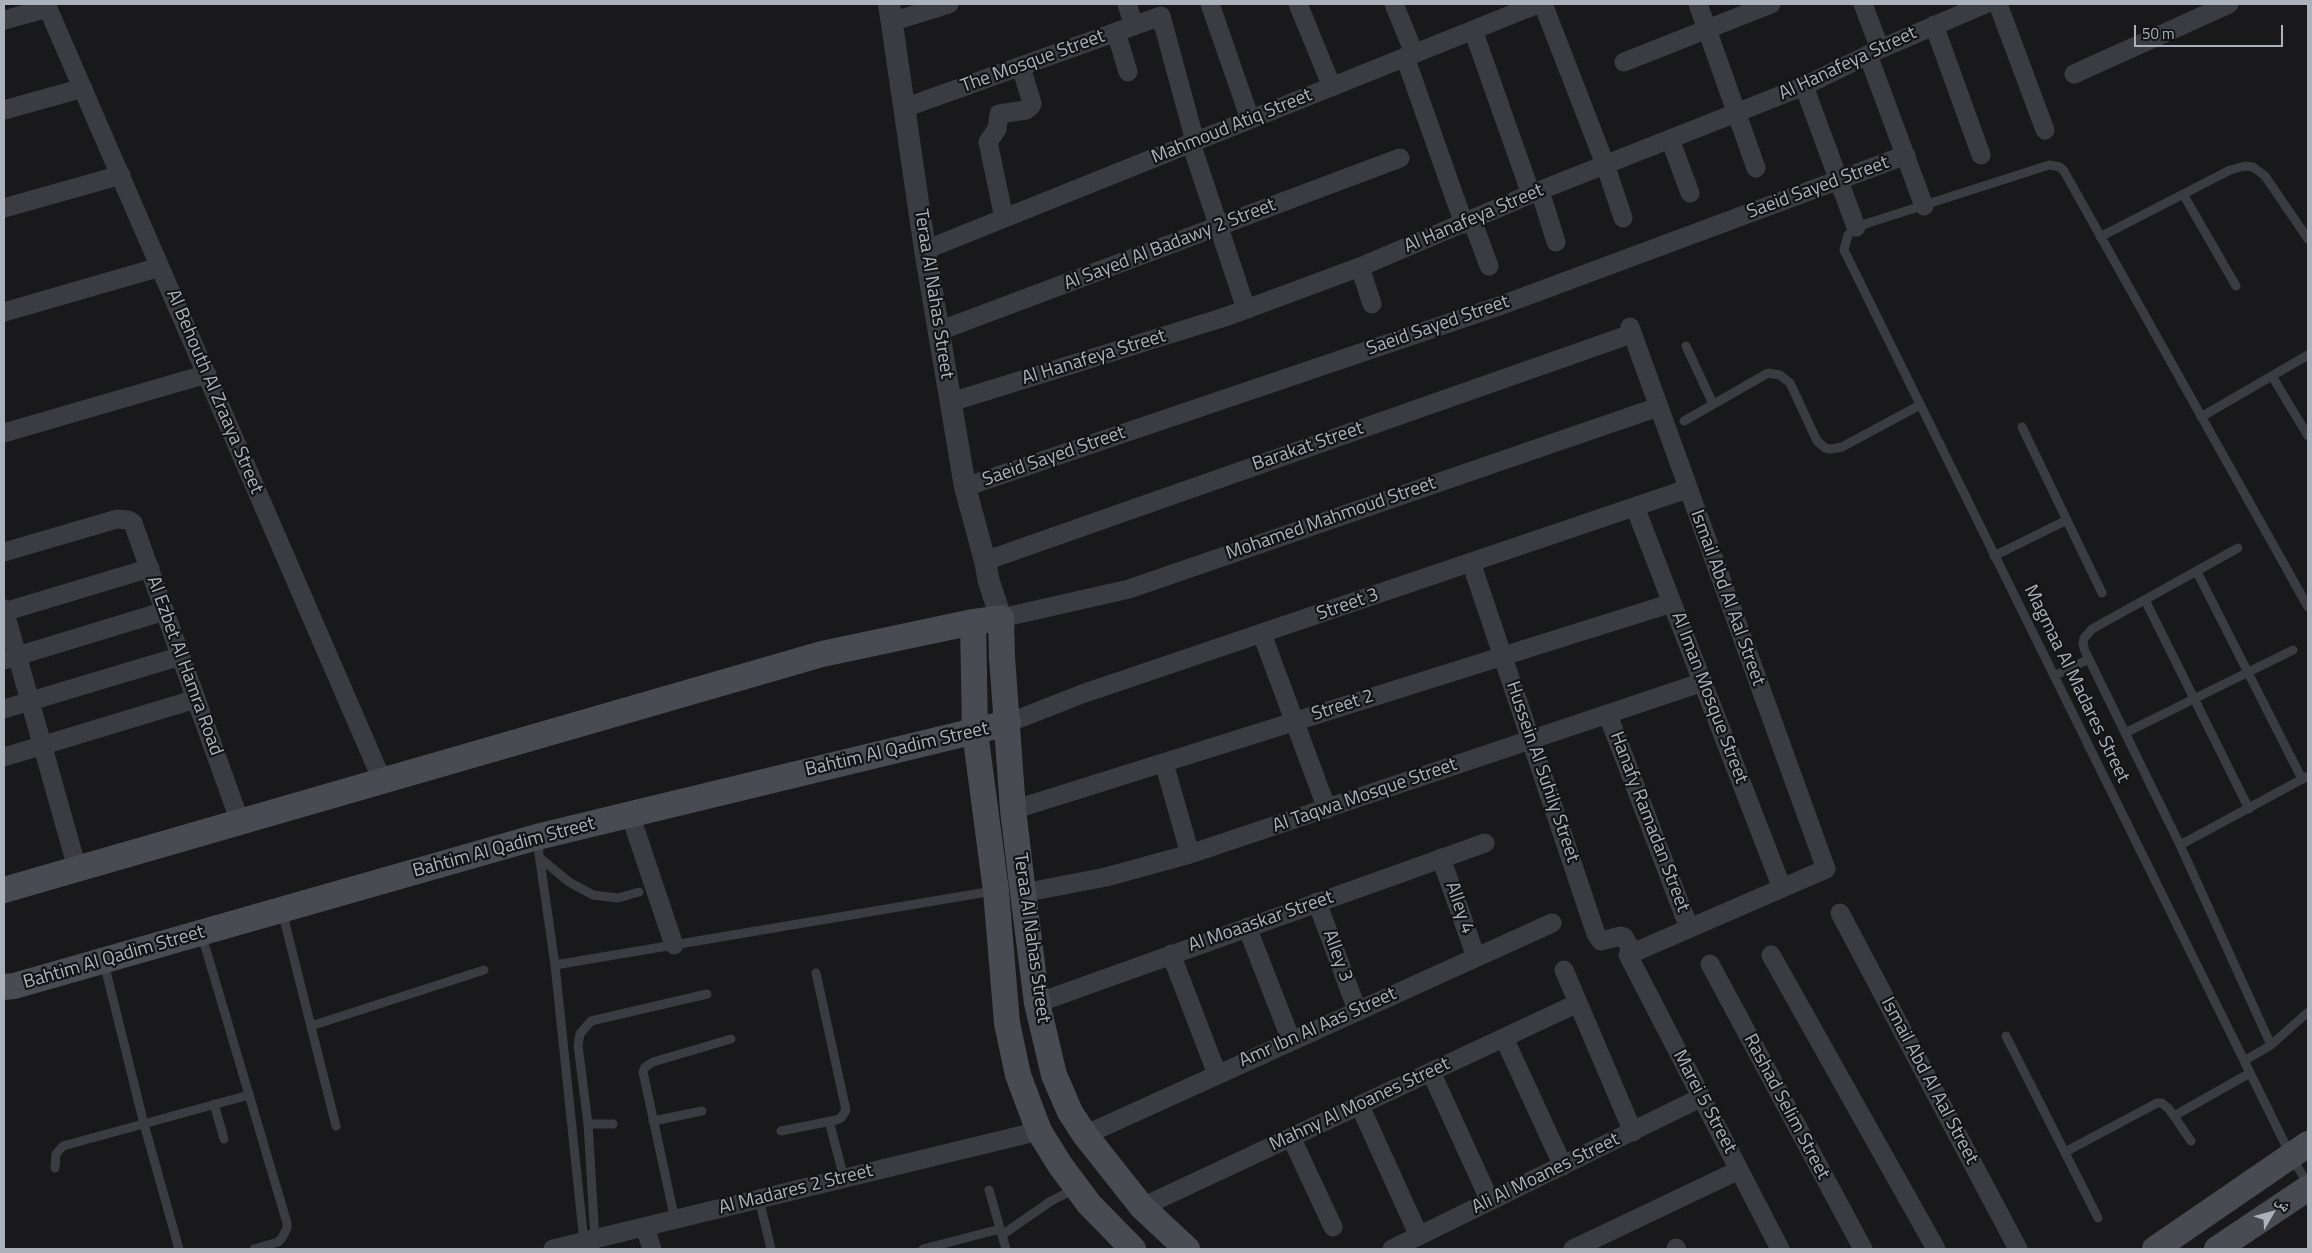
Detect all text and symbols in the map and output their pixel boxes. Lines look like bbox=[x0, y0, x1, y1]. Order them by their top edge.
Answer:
scale bar bbox=[2137, 15, 2286, 47]
street label: Al Hanafeya Street bbox=[1776, 22, 1920, 106]
text: 50 m bbox=[2142, 22, 2175, 45]
street label: The Mosque Street bbox=[958, 25, 1108, 99]
street label: Mahmoud Atiq Street bbox=[1148, 84, 1316, 170]
street label: Saeid Sayed Street bbox=[1744, 152, 1892, 224]
street label: Al Hanafeya Street bbox=[1401, 179, 1547, 259]
street label: Al Sayed Al Badawy 2 Street bbox=[1061, 194, 1279, 296]
street label: Teraa Al Nahas Street bbox=[908, 207, 958, 381]
street label: Al Behouth Al Zraaya Street bbox=[161, 286, 267, 498]
street label: Saeid Sayed Street bbox=[1364, 291, 1512, 361]
street label: Al Hanafeya Street bbox=[1019, 325, 1169, 391]
street label: Barakat Street bbox=[1250, 417, 1366, 477]
street label: Saeid Sayed Street bbox=[980, 422, 1128, 492]
street label: Mohamed Mahmoud Street bbox=[1223, 472, 1439, 566]
street label: Ismail Abd Al Aal Street bbox=[1685, 507, 1769, 689]
street label: Al Ezbet Al Hamra Road bbox=[141, 573, 227, 759]
street label: Magmaa Al Madares Street bbox=[2018, 581, 2134, 787]
street label: Street 3 bbox=[1314, 584, 1382, 626]
street label: Al Iman Mosque Street bbox=[1666, 609, 1752, 787]
street label: Hussein Al Suhily Street bbox=[1500, 678, 1584, 866]
street label: Street 2 bbox=[1309, 685, 1377, 727]
street label: Bahtim Al Qadim Street bbox=[803, 718, 991, 782]
street label: Hanafy Ramadan Street bbox=[1604, 729, 1694, 915]
street label: Al Taqwa Mosque Street bbox=[1270, 754, 1460, 838]
street label: Bahtim Al Qadim Street bbox=[411, 813, 597, 883]
street label: Teraa Al Nahas Street bbox=[1008, 851, 1054, 1025]
street label: Alley 4 bbox=[1440, 879, 1478, 937]
street label: Al Moaaskar Street bbox=[1185, 886, 1337, 958]
street label: Bahtim Al Qadim Street bbox=[21, 921, 207, 995]
street label: Alley 3 bbox=[1317, 927, 1357, 985]
street label: Amr Ibn Al Aas Street bbox=[1236, 983, 1400, 1073]
street label: Ismail Abd Al Aal Street bbox=[1875, 994, 1983, 1168]
street label: Rashad Selim Street bbox=[1738, 1030, 1834, 1184]
street label: Marei 5 Street bbox=[1667, 1046, 1741, 1158]
street label: Mahny Al Moanes Street bbox=[1266, 1053, 1454, 1157]
street label: Ali Al Moanes Street bbox=[1469, 1128, 1623, 1220]
street label: Al Madares 2 Street bbox=[717, 1160, 875, 1220]
north arrow bbox=[2247, 1188, 2297, 1238]
text: ش bbox=[2271, 1191, 2297, 1216]

